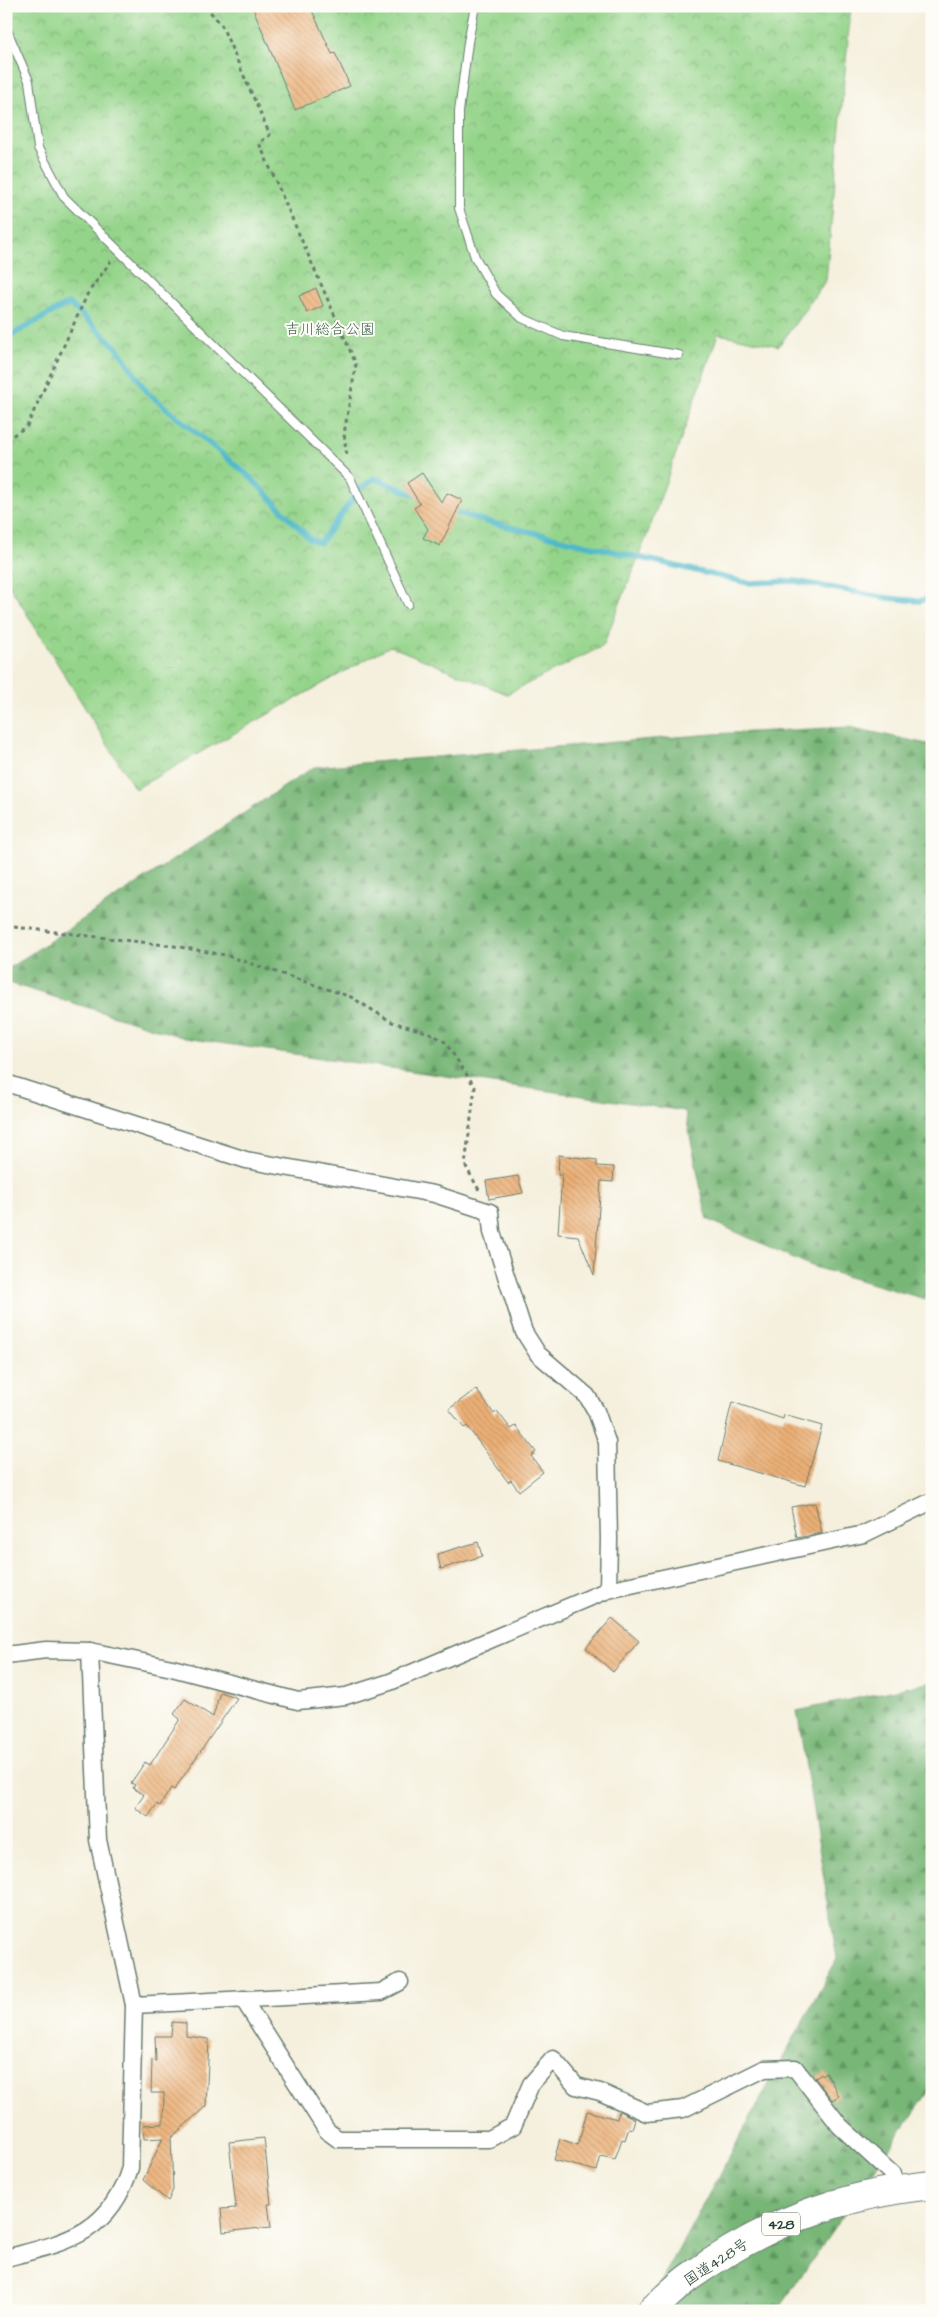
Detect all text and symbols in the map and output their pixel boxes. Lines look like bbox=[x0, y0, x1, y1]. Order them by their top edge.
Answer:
park label: 吉川総合公園 bbox=[285, 319, 375, 340]
road number: 428 bbox=[762, 2212, 800, 2236]
street label: 国道428号 bbox=[680, 2234, 753, 2291]

